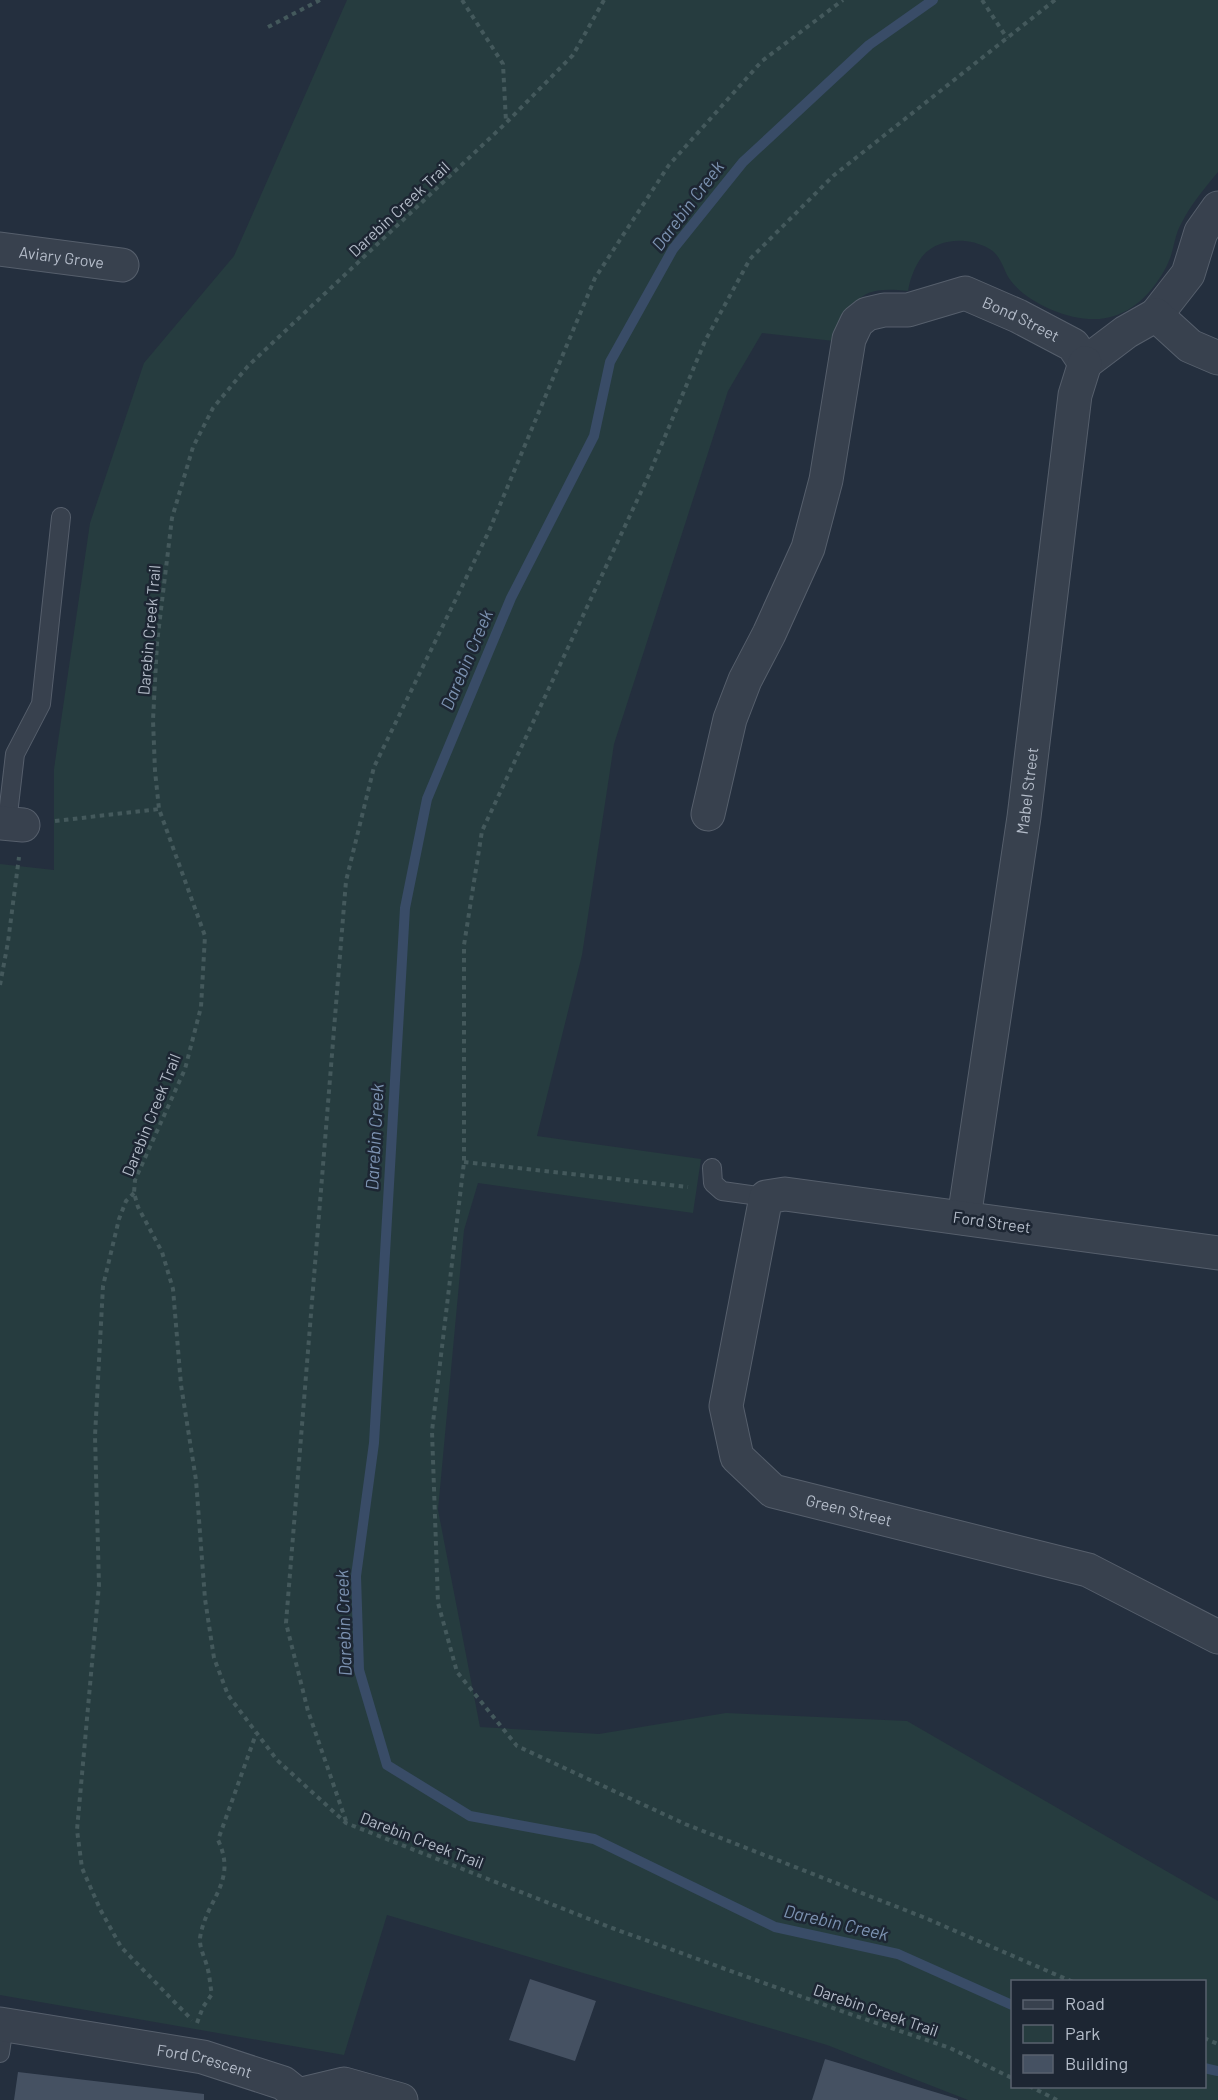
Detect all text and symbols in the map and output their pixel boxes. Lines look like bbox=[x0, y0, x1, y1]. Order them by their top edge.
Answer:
water label: Darebin Creek bbox=[646, 156, 728, 255]
street label: Darebin Creek Trail bbox=[344, 157, 453, 260]
street label: Aviary Grove bbox=[18, 242, 105, 272]
street label: Bond Street bbox=[980, 292, 1063, 345]
street label: Darebin Creek Trail bbox=[133, 564, 164, 696]
water label: Darebin Creek bbox=[435, 606, 497, 713]
street label: Mabel Street bbox=[1012, 746, 1041, 835]
street label: Darebin Creek Trail bbox=[117, 1051, 184, 1179]
water label: Darebin Creek bbox=[360, 1083, 388, 1191]
street label: Ford Street bbox=[952, 1207, 1032, 1236]
street label: Green Street bbox=[804, 1490, 894, 1529]
water label: Darebin Creek bbox=[330, 1569, 356, 1677]
street label: Darebin Creek Trail bbox=[358, 1807, 487, 1872]
water label: Darebin Creek bbox=[782, 1899, 891, 1945]
street label: Darebin Creek Trail bbox=[811, 1979, 941, 2040]
legend bbox=[1011, 1980, 1206, 2088]
text: Road bbox=[1065, 1992, 1105, 2014]
text: Park bbox=[1065, 2022, 1100, 2044]
street label: Ford Crescent bbox=[156, 2040, 255, 2081]
text: Building bbox=[1065, 2052, 1128, 2074]

